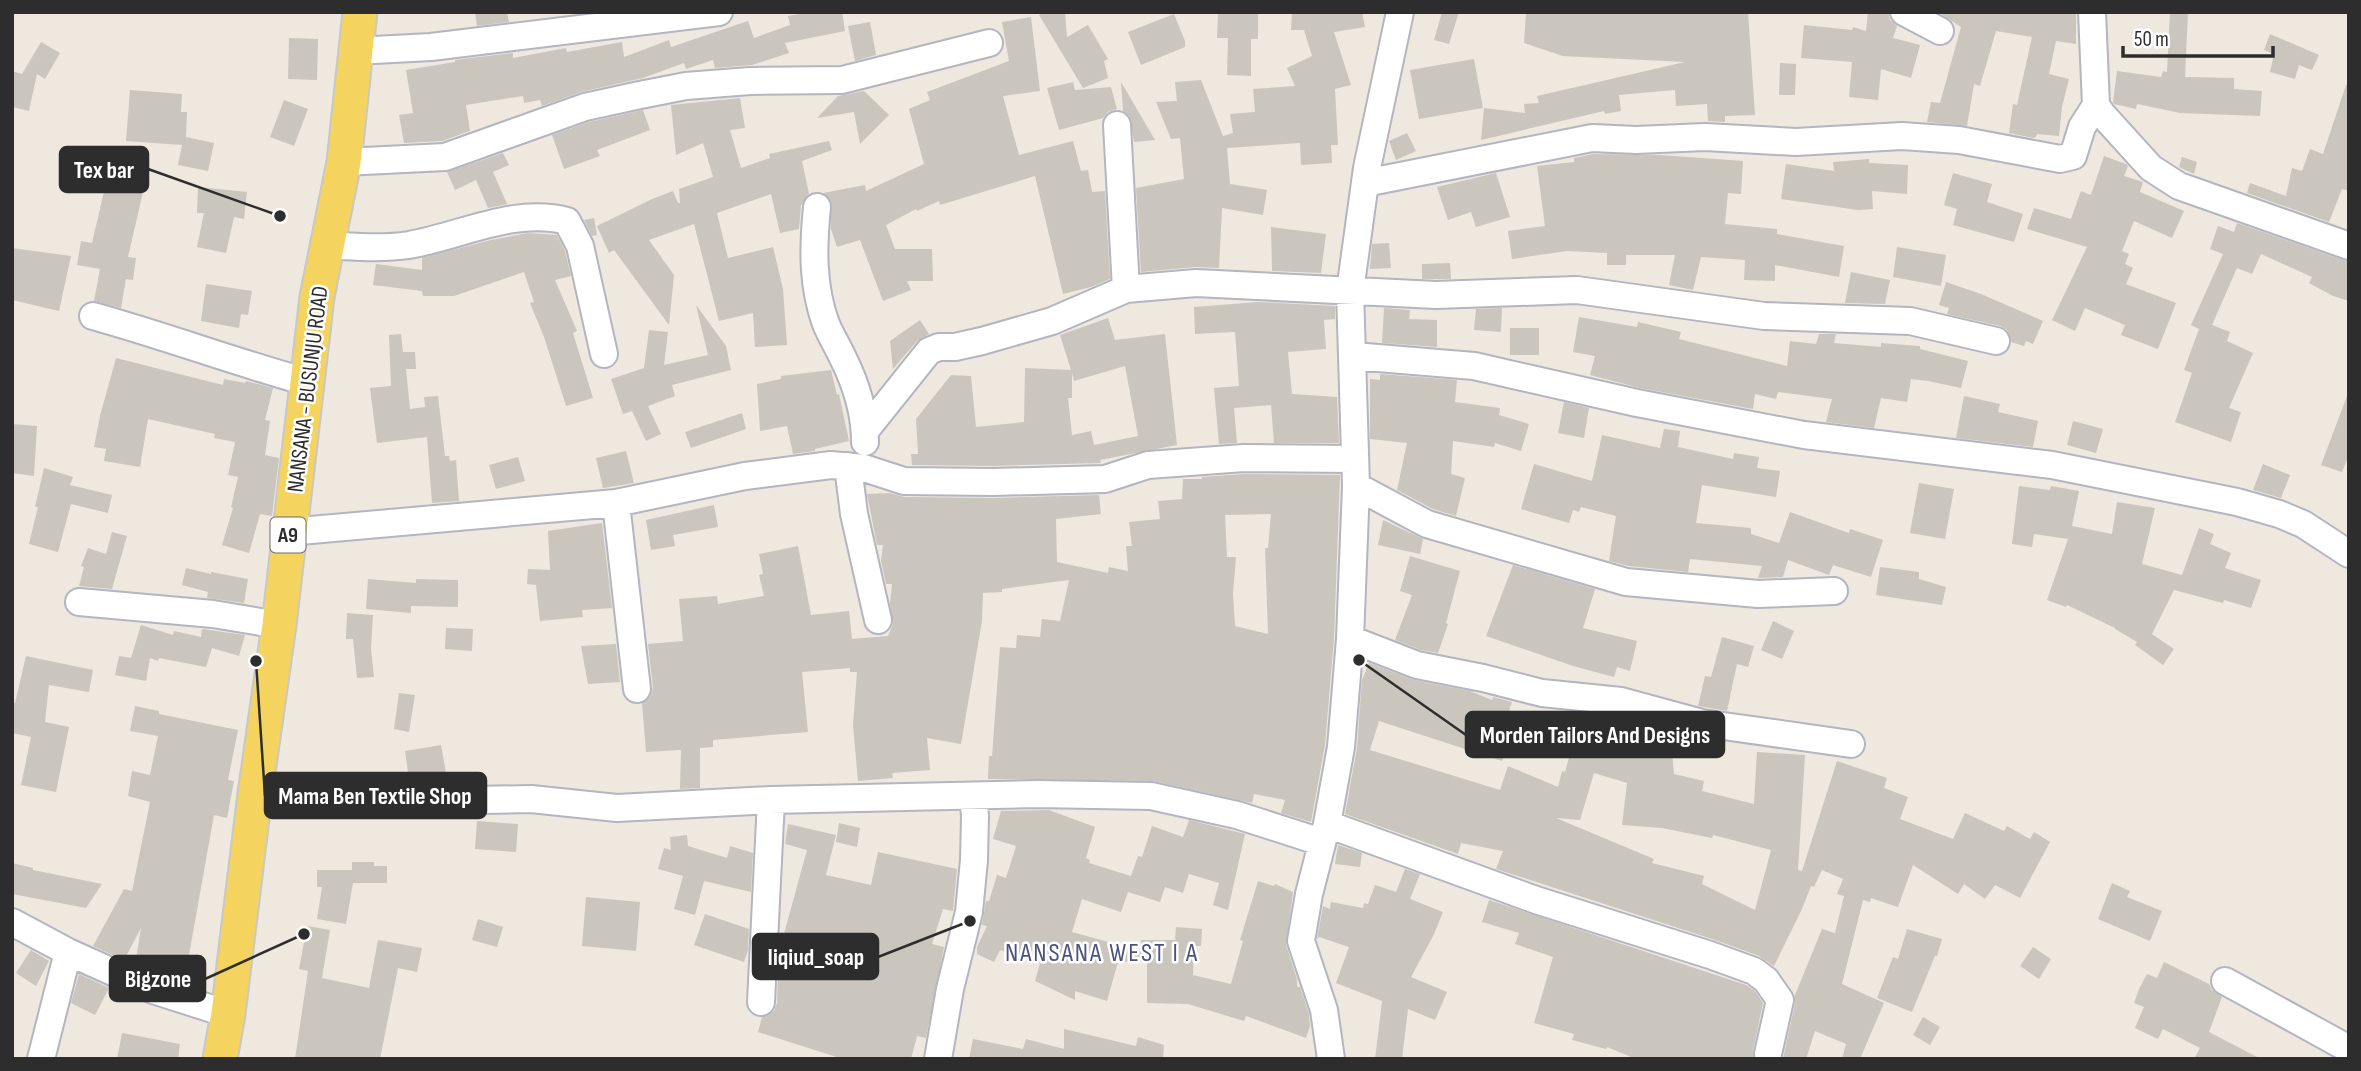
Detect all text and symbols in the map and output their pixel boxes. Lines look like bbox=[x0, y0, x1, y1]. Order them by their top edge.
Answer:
scale bar bbox=[2123, 14, 2274, 58]
text: 50 m bbox=[2134, 27, 2169, 52]
callout: Tex bar bbox=[60, 147, 148, 192]
text: Tex bar bbox=[74, 156, 135, 185]
street label: NANSANA - BUSUNJU ROAD bbox=[281, 284, 335, 494]
road number: A9 bbox=[270, 518, 306, 552]
callout: Morden Tailors And Designs bbox=[1466, 712, 1724, 757]
text: Morden Tailors And Designs bbox=[1480, 721, 1710, 750]
callout: Mama Ben Textile Shop bbox=[265, 773, 486, 818]
text: Mama Ben Textile Shop bbox=[278, 782, 472, 811]
callout: liqiud_soap bbox=[753, 934, 878, 979]
district label: NANSANA WEST I A bbox=[1005, 938, 1199, 969]
text: liqiud_soap bbox=[768, 943, 864, 972]
callout: Bigzone bbox=[110, 956, 205, 1001]
text: Bigzone bbox=[125, 965, 191, 994]

